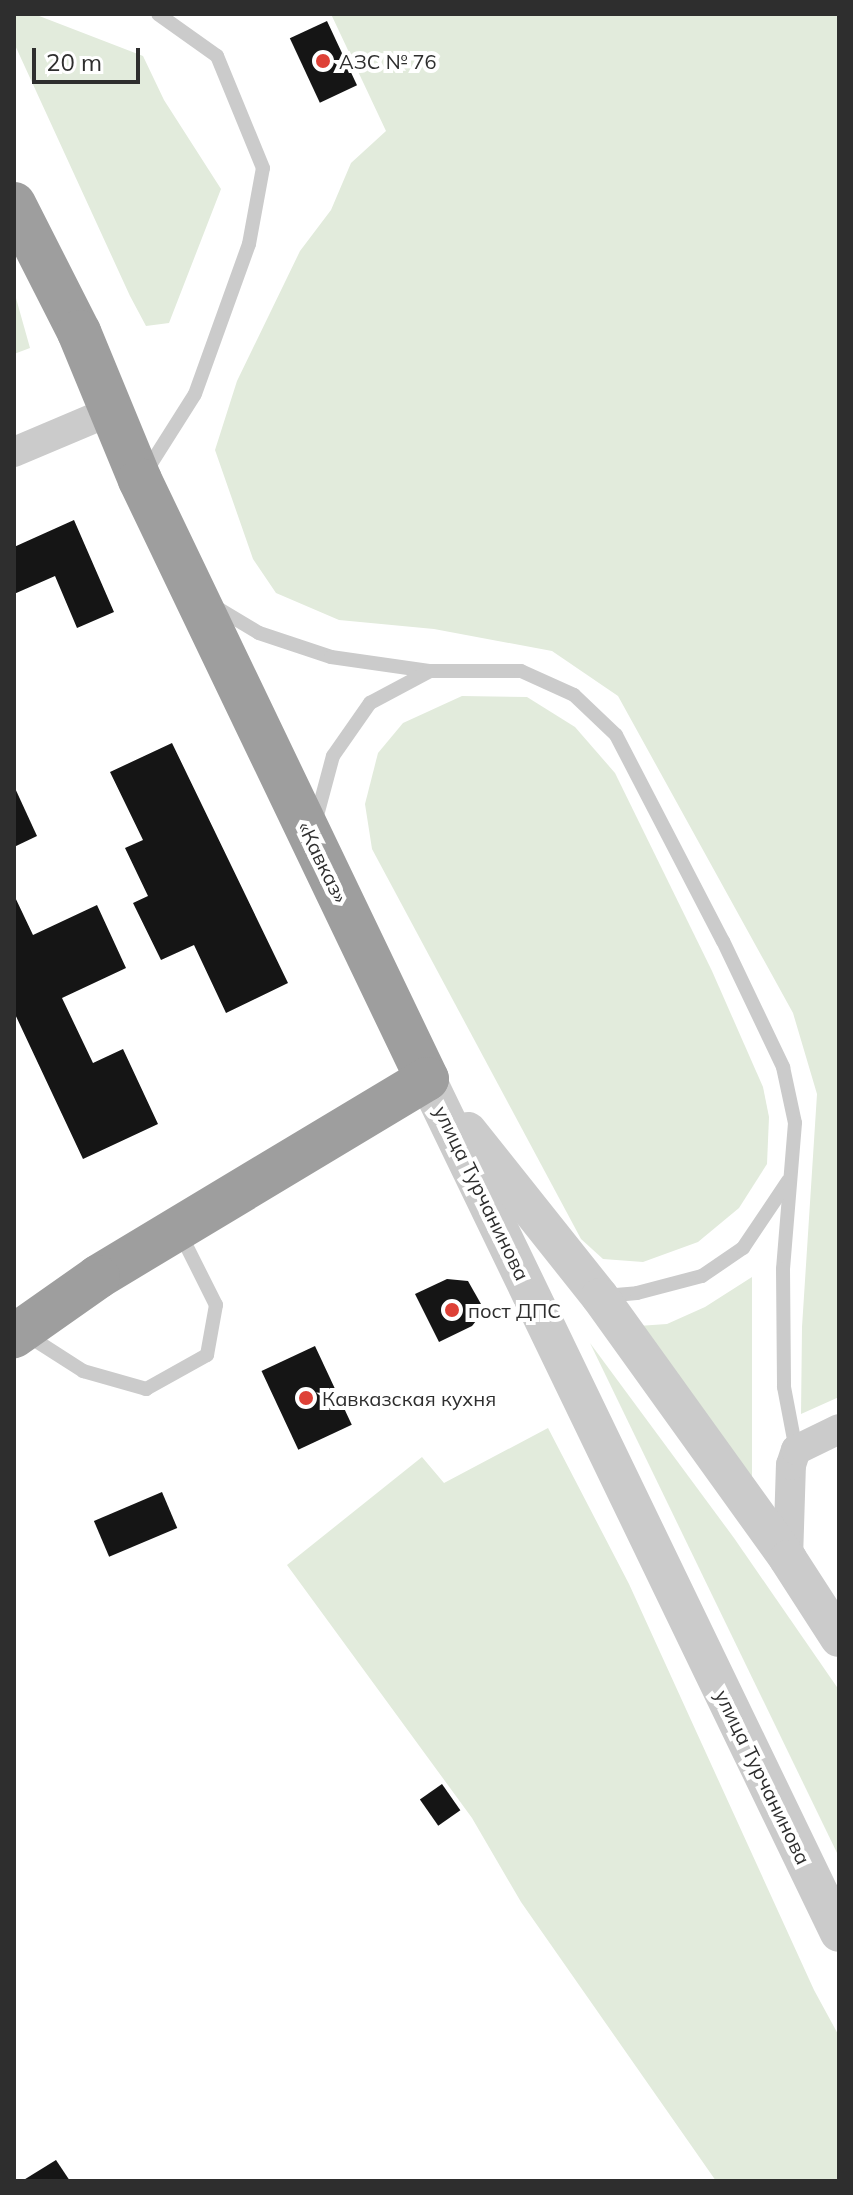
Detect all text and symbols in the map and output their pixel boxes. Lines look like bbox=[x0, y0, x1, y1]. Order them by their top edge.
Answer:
scale bar bbox=[36, 32, 144, 82]
text: 20 m bbox=[46, 47, 102, 77]
place label: АЗС № 76 bbox=[339, 49, 437, 73]
marker: АЗС № 76 bbox=[314, 52, 332, 70]
street label: «Кавказ» bbox=[293, 817, 353, 907]
street label: улица Турчанинова bbox=[429, 1102, 535, 1284]
place label: пост ДПС bbox=[468, 1298, 561, 1322]
marker: пост ДПС bbox=[443, 1301, 461, 1319]
place label: Кавказская кухня bbox=[322, 1386, 496, 1410]
marker: Кавказская кухня bbox=[297, 1389, 315, 1407]
street label: улица Турчанинова bbox=[710, 1686, 816, 1868]

